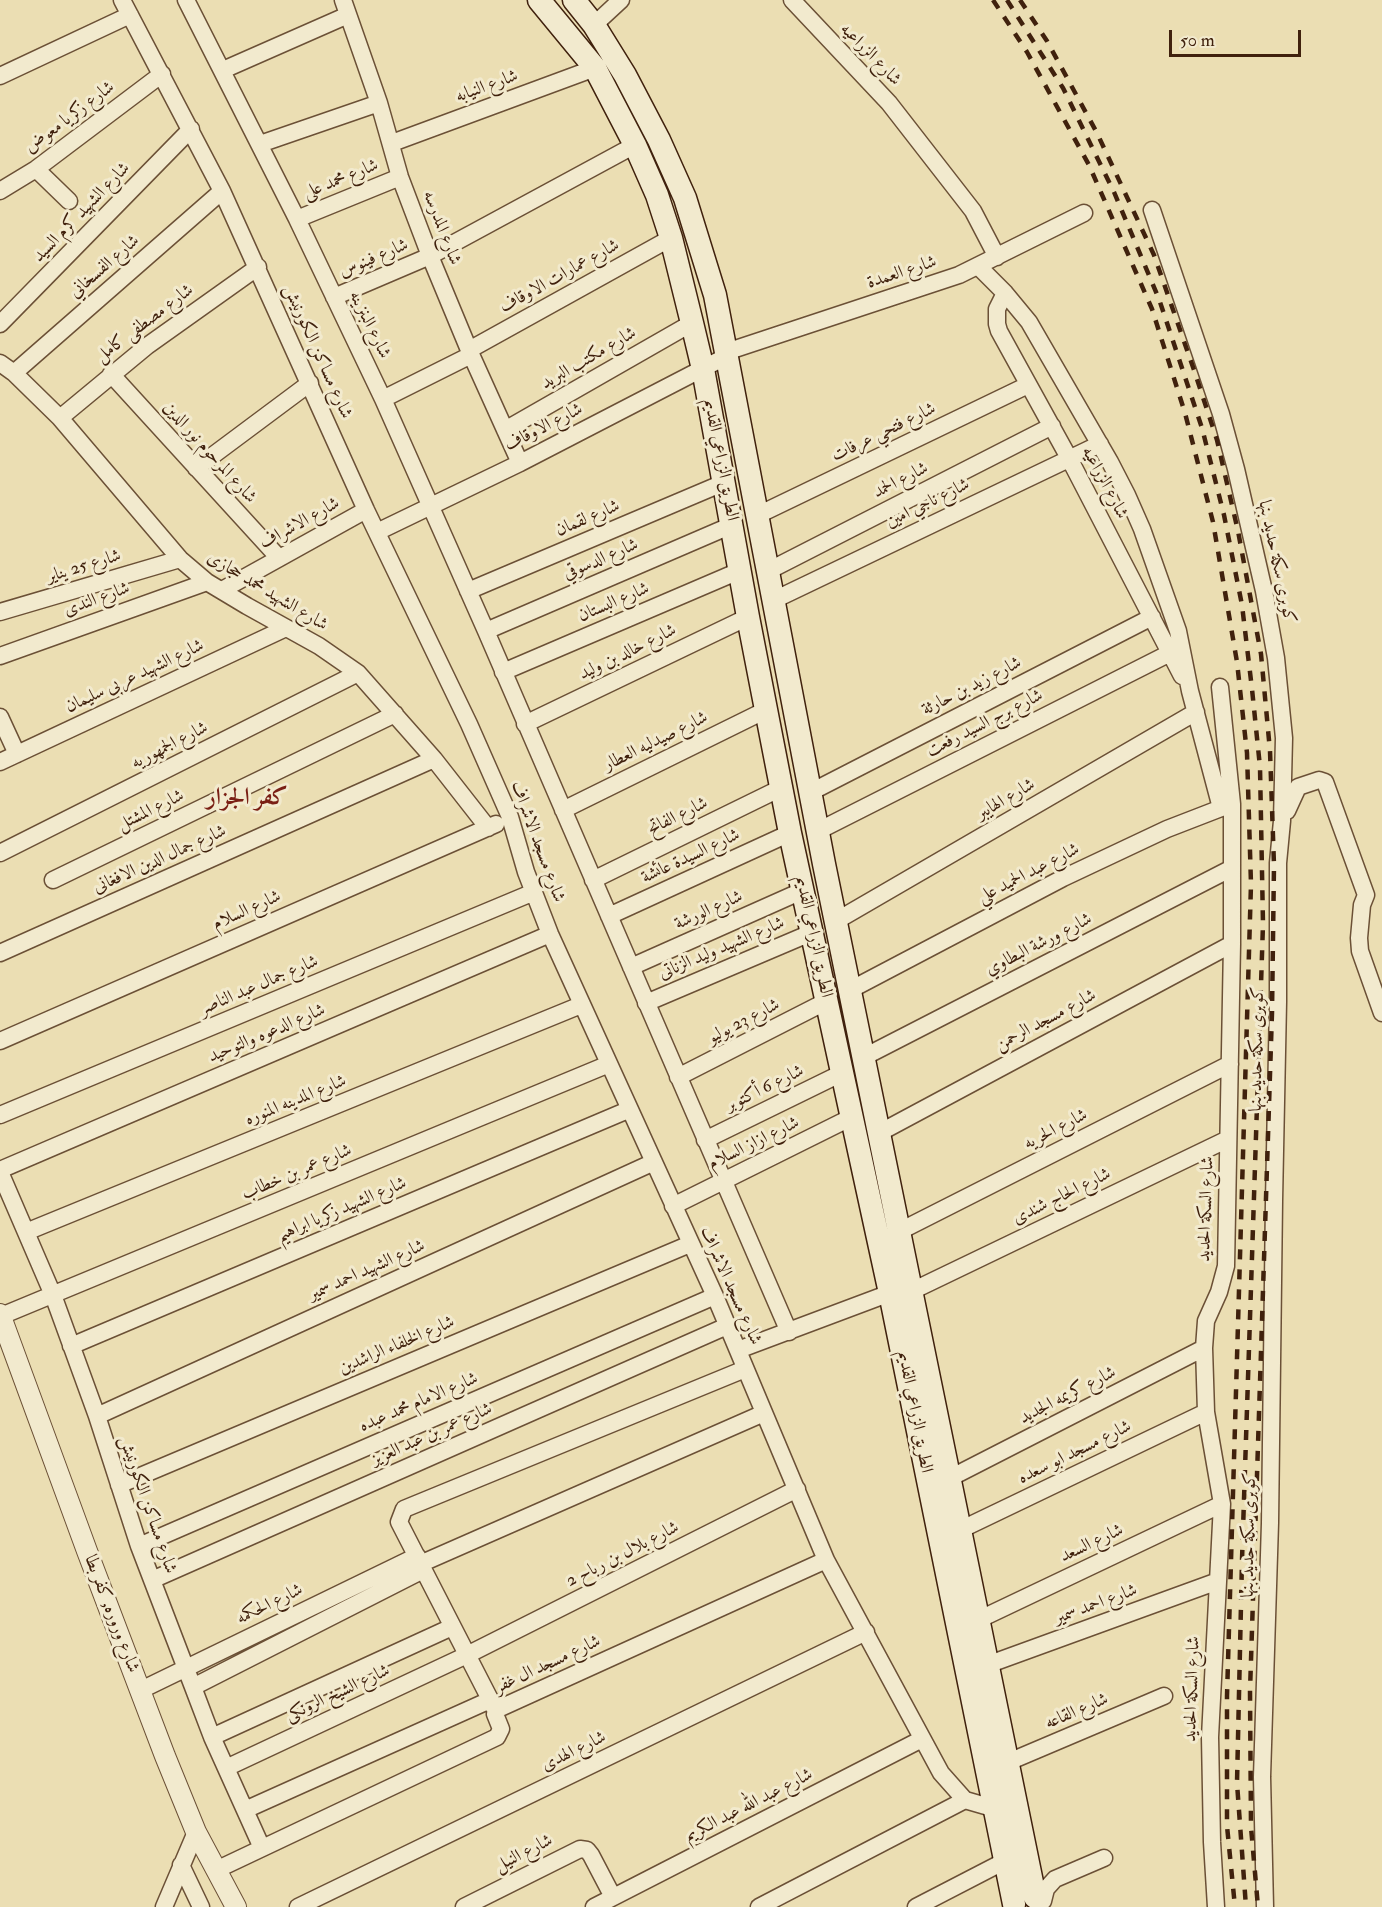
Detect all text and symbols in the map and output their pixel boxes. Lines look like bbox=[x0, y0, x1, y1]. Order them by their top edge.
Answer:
scale bar bbox=[1172, 18, 1304, 56]
street label: شارع الزراعيه bbox=[835, 19, 905, 91]
text: 50 m bbox=[1180, 29, 1215, 52]
street label: شارع النيابه bbox=[453, 66, 521, 108]
street label: شارع زكريا معوض bbox=[21, 77, 119, 159]
street label: شارع محمد على bbox=[300, 155, 382, 205]
street label: شارع الشهيد كرم السيد bbox=[29, 158, 135, 268]
street label: شارع المدرسه bbox=[417, 188, 465, 268]
street label: شارع الفسخاني bbox=[65, 231, 145, 303]
street label: شارع فينوس bbox=[336, 235, 412, 283]
street label: شارع عمارات الاوقاف bbox=[497, 235, 623, 319]
street label: شارع العمدة bbox=[864, 252, 940, 294]
street label: شارع مصطفى كامل bbox=[92, 280, 198, 368]
street label: شارع مساكن الكورنيش bbox=[278, 282, 356, 422]
street label: شارع البنزينه bbox=[343, 287, 395, 363]
street label: شارع مكتب البريد bbox=[537, 323, 641, 395]
street label: شارع المرحوم نور الدين bbox=[157, 397, 261, 509]
street label: الطريق الزراعي القديم bbox=[698, 397, 742, 523]
street label: شارع فتحي عرفات bbox=[828, 398, 940, 468]
street label: شارع الاوقاف bbox=[501, 399, 587, 457]
street label: شارع الزراعيه bbox=[1076, 443, 1132, 523]
street label: شارع الحمد bbox=[870, 458, 932, 504]
street label: شارع ناجي امين bbox=[883, 474, 973, 534]
street label: شارع الاشراف bbox=[256, 493, 344, 555]
street label: شارع لقمان bbox=[553, 496, 623, 542]
street label: كوبرى سكة حديد بنها bbox=[1252, 498, 1300, 626]
street label: شارع الدسوقي bbox=[560, 535, 642, 585]
street label: شارع 25 يناير bbox=[44, 545, 124, 589]
street label: شارع الشهيد محمد حجازى bbox=[203, 547, 331, 637]
street label: شارع الندى bbox=[61, 578, 133, 622]
street label: شارع البستان bbox=[575, 578, 653, 628]
street label: شارع خالد بن وليد bbox=[576, 620, 680, 686]
street label: شارع الشهيد عربى سليمان bbox=[62, 635, 208, 719]
street label: شارع زيد بن حارثة bbox=[919, 653, 1025, 721]
street label: شارع برج السيد رفعت bbox=[923, 685, 1047, 763]
street label: شارع صيدليه العطار bbox=[600, 707, 712, 777]
street label: شارع الجمهوريه bbox=[128, 717, 212, 775]
street label: شارع الهايبر bbox=[973, 774, 1039, 826]
street label: شارع مسجد الاشراف bbox=[505, 778, 569, 906]
district label: كفر الجزار bbox=[206, 785, 288, 813]
street label: شارع المشتل bbox=[114, 786, 188, 836]
street label: شارع الفاتح bbox=[644, 793, 712, 841]
street label: شارع جمال الدين الافغانى bbox=[90, 821, 230, 899]
street label: شارع السيدة عائشة bbox=[638, 825, 744, 889]
street label: شارع عبد الحميد علي bbox=[974, 839, 1084, 909]
street label: الطريق الزراعي القديم bbox=[790, 874, 836, 1000]
street label: شارع السلام bbox=[209, 886, 285, 936]
street label: شارع الورشة bbox=[671, 886, 747, 936]
street label: شارع ورشة البطاوي bbox=[982, 909, 1096, 981]
street label: شارع الشهيد وليد الزناتى bbox=[656, 913, 788, 985]
street label: شارع جمال عبد الناصر bbox=[196, 951, 322, 1021]
street label: شارع مسجد الرحمن bbox=[992, 985, 1100, 1057]
street label: كوبرى سكة حديد بنها bbox=[1246, 986, 1270, 1112]
street label: شارع 23 يوليو bbox=[704, 995, 784, 1049]
street label: شارع الدعوه والتوحيد bbox=[205, 1000, 329, 1068]
street label: شارع 6 أكتوبر bbox=[722, 1061, 808, 1117]
street label: شارع المدينه المنوره bbox=[242, 1071, 350, 1131]
street label: شارع الحريه bbox=[1020, 1105, 1092, 1155]
street label: شارع ازاز السلام bbox=[705, 1113, 803, 1175]
street label: شارع عمر بن خطاب bbox=[239, 1140, 355, 1206]
street label: شارع السكة الحديد bbox=[1194, 1156, 1220, 1262]
street label: شارع الحاج شندى bbox=[1009, 1164, 1115, 1230]
street label: شارع الشهيد زكريا ابراهيم bbox=[274, 1173, 410, 1247]
street label: شارع مسجد الاشراف bbox=[694, 1223, 766, 1349]
street label: شارع الشهيد احمد سمير bbox=[305, 1236, 429, 1306]
street label: شارع الخلفاء الراشدين bbox=[336, 1312, 458, 1380]
street label: الطريق الزراعي القديم bbox=[892, 1349, 936, 1475]
street label: شارع كريمه الجديد bbox=[1016, 1362, 1120, 1430]
street label: شارع الامام محمد عبده bbox=[356, 1368, 482, 1438]
street label: شارع عمر بن عبد العزيز bbox=[368, 1399, 496, 1471]
street label: شارع مسجد ابو سعده bbox=[1015, 1416, 1135, 1490]
street label: شارع مساكن الكورنيش bbox=[113, 1433, 181, 1577]
street label: كوبرى سكة حديد بنها bbox=[1238, 1472, 1262, 1598]
street label: شارع بلال بن رباح 2 bbox=[563, 1517, 683, 1593]
street label: شارع السعد bbox=[1057, 1520, 1127, 1568]
street label: شارع وروره, كفر بطا bbox=[79, 1552, 143, 1676]
street label: شارع الحكمه bbox=[233, 1580, 307, 1630]
street label: شارع احمد سمير bbox=[1052, 1580, 1140, 1630]
street label: شارع مسجد ال غفر bbox=[492, 1631, 604, 1699]
street label: شارع السكة الحديد bbox=[1180, 1636, 1206, 1742]
street label: شارع الشيخ الرونكى bbox=[282, 1660, 394, 1728]
street label: شارع القاعه bbox=[1042, 1689, 1112, 1735]
street label: شارع الهدى bbox=[538, 1727, 610, 1777]
street label: شارع عبد الله عبد الكريم bbox=[681, 1764, 817, 1848]
street label: شارع النيل bbox=[491, 1830, 557, 1878]

